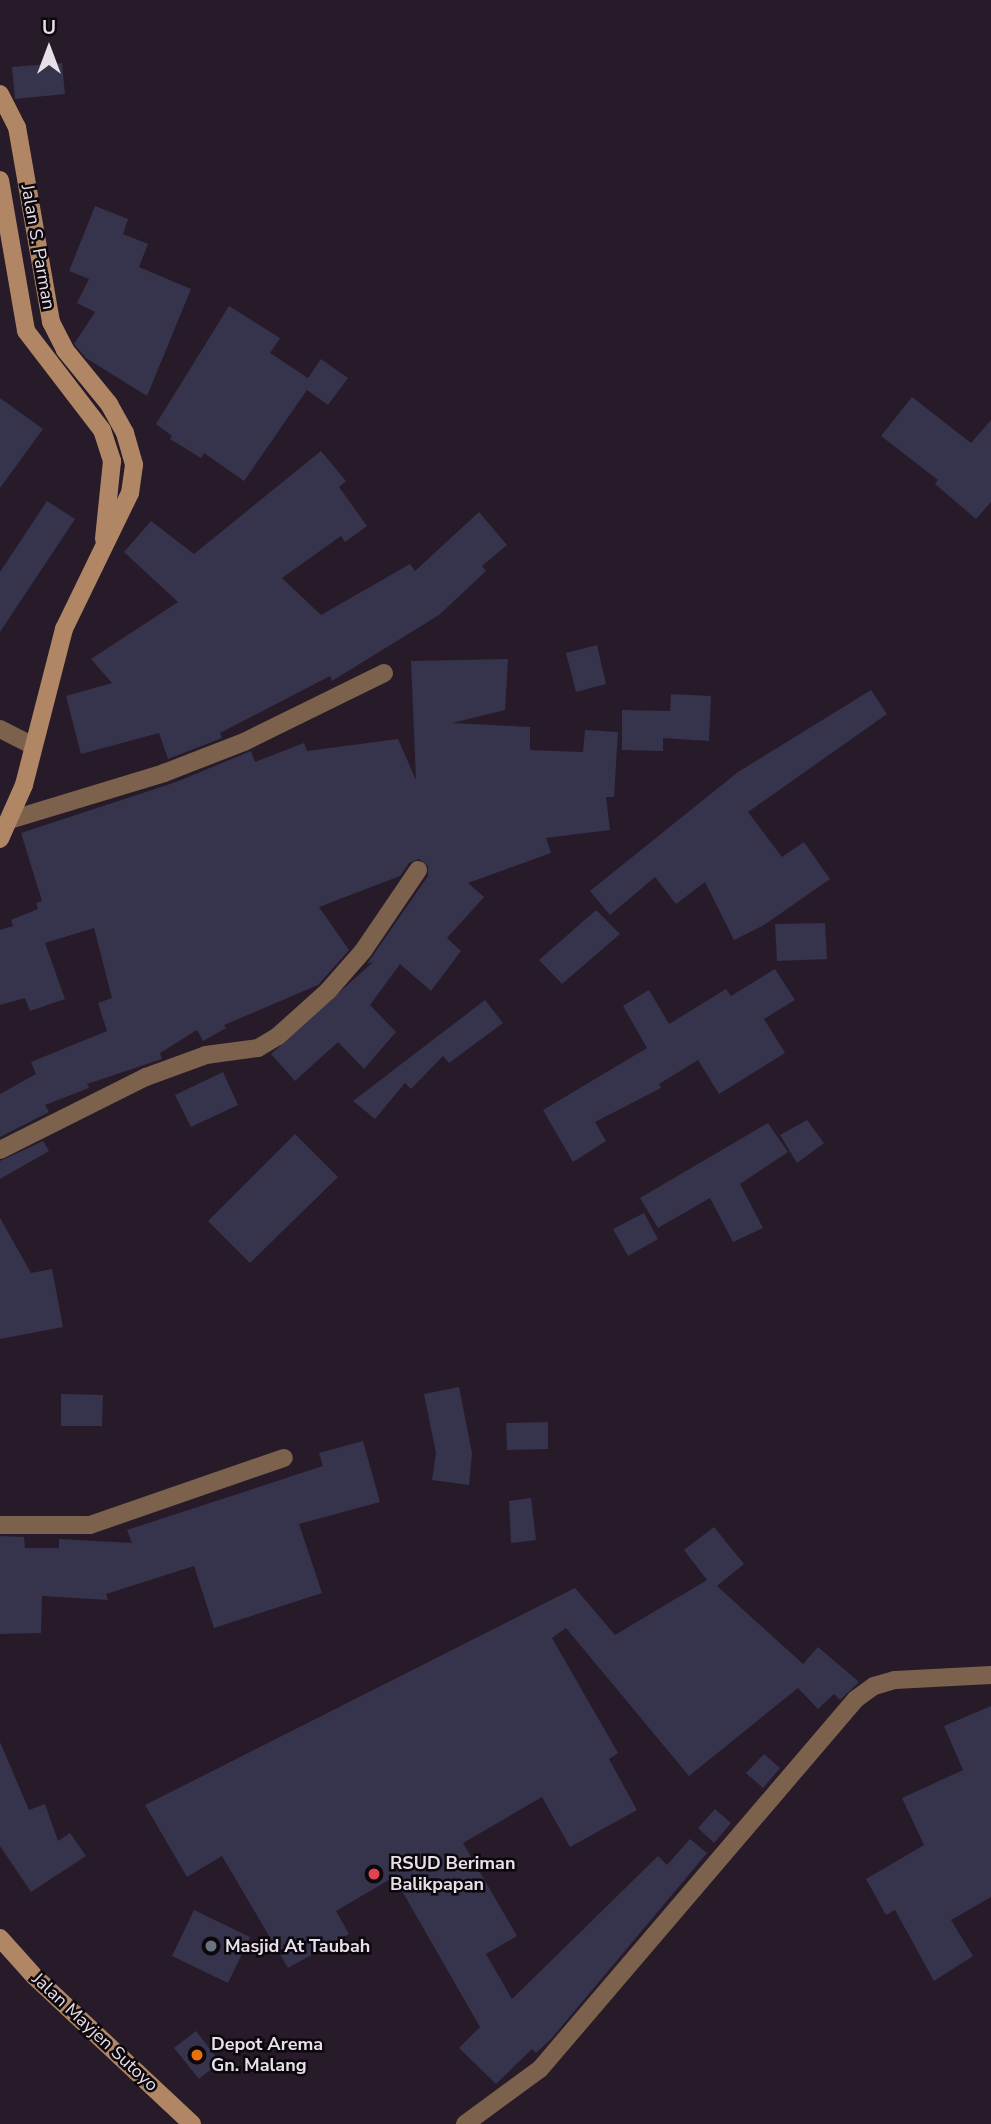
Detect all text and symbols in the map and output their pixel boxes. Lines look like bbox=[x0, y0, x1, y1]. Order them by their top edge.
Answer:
north arrow bbox=[14, 14, 84, 84]
text: U bbox=[42, 15, 56, 41]
street label: Jalan S. Parman bbox=[16, 183, 60, 311]
place label: RSUD Beriman Balikpapan bbox=[390, 1853, 515, 1896]
marker: RSUD Beriman Balikpapan bbox=[364, 1864, 384, 1884]
place label: Masjid At Taubah bbox=[225, 1935, 370, 1957]
marker: Masjid At Taubah bbox=[203, 1938, 219, 1954]
street label: Jalan Mayjen Sutoyo bbox=[28, 1968, 162, 2096]
place label: Depot Arema Gn. Malang bbox=[211, 2034, 323, 2076]
marker: Depot Arema Gn. Malang bbox=[189, 2047, 205, 2063]

